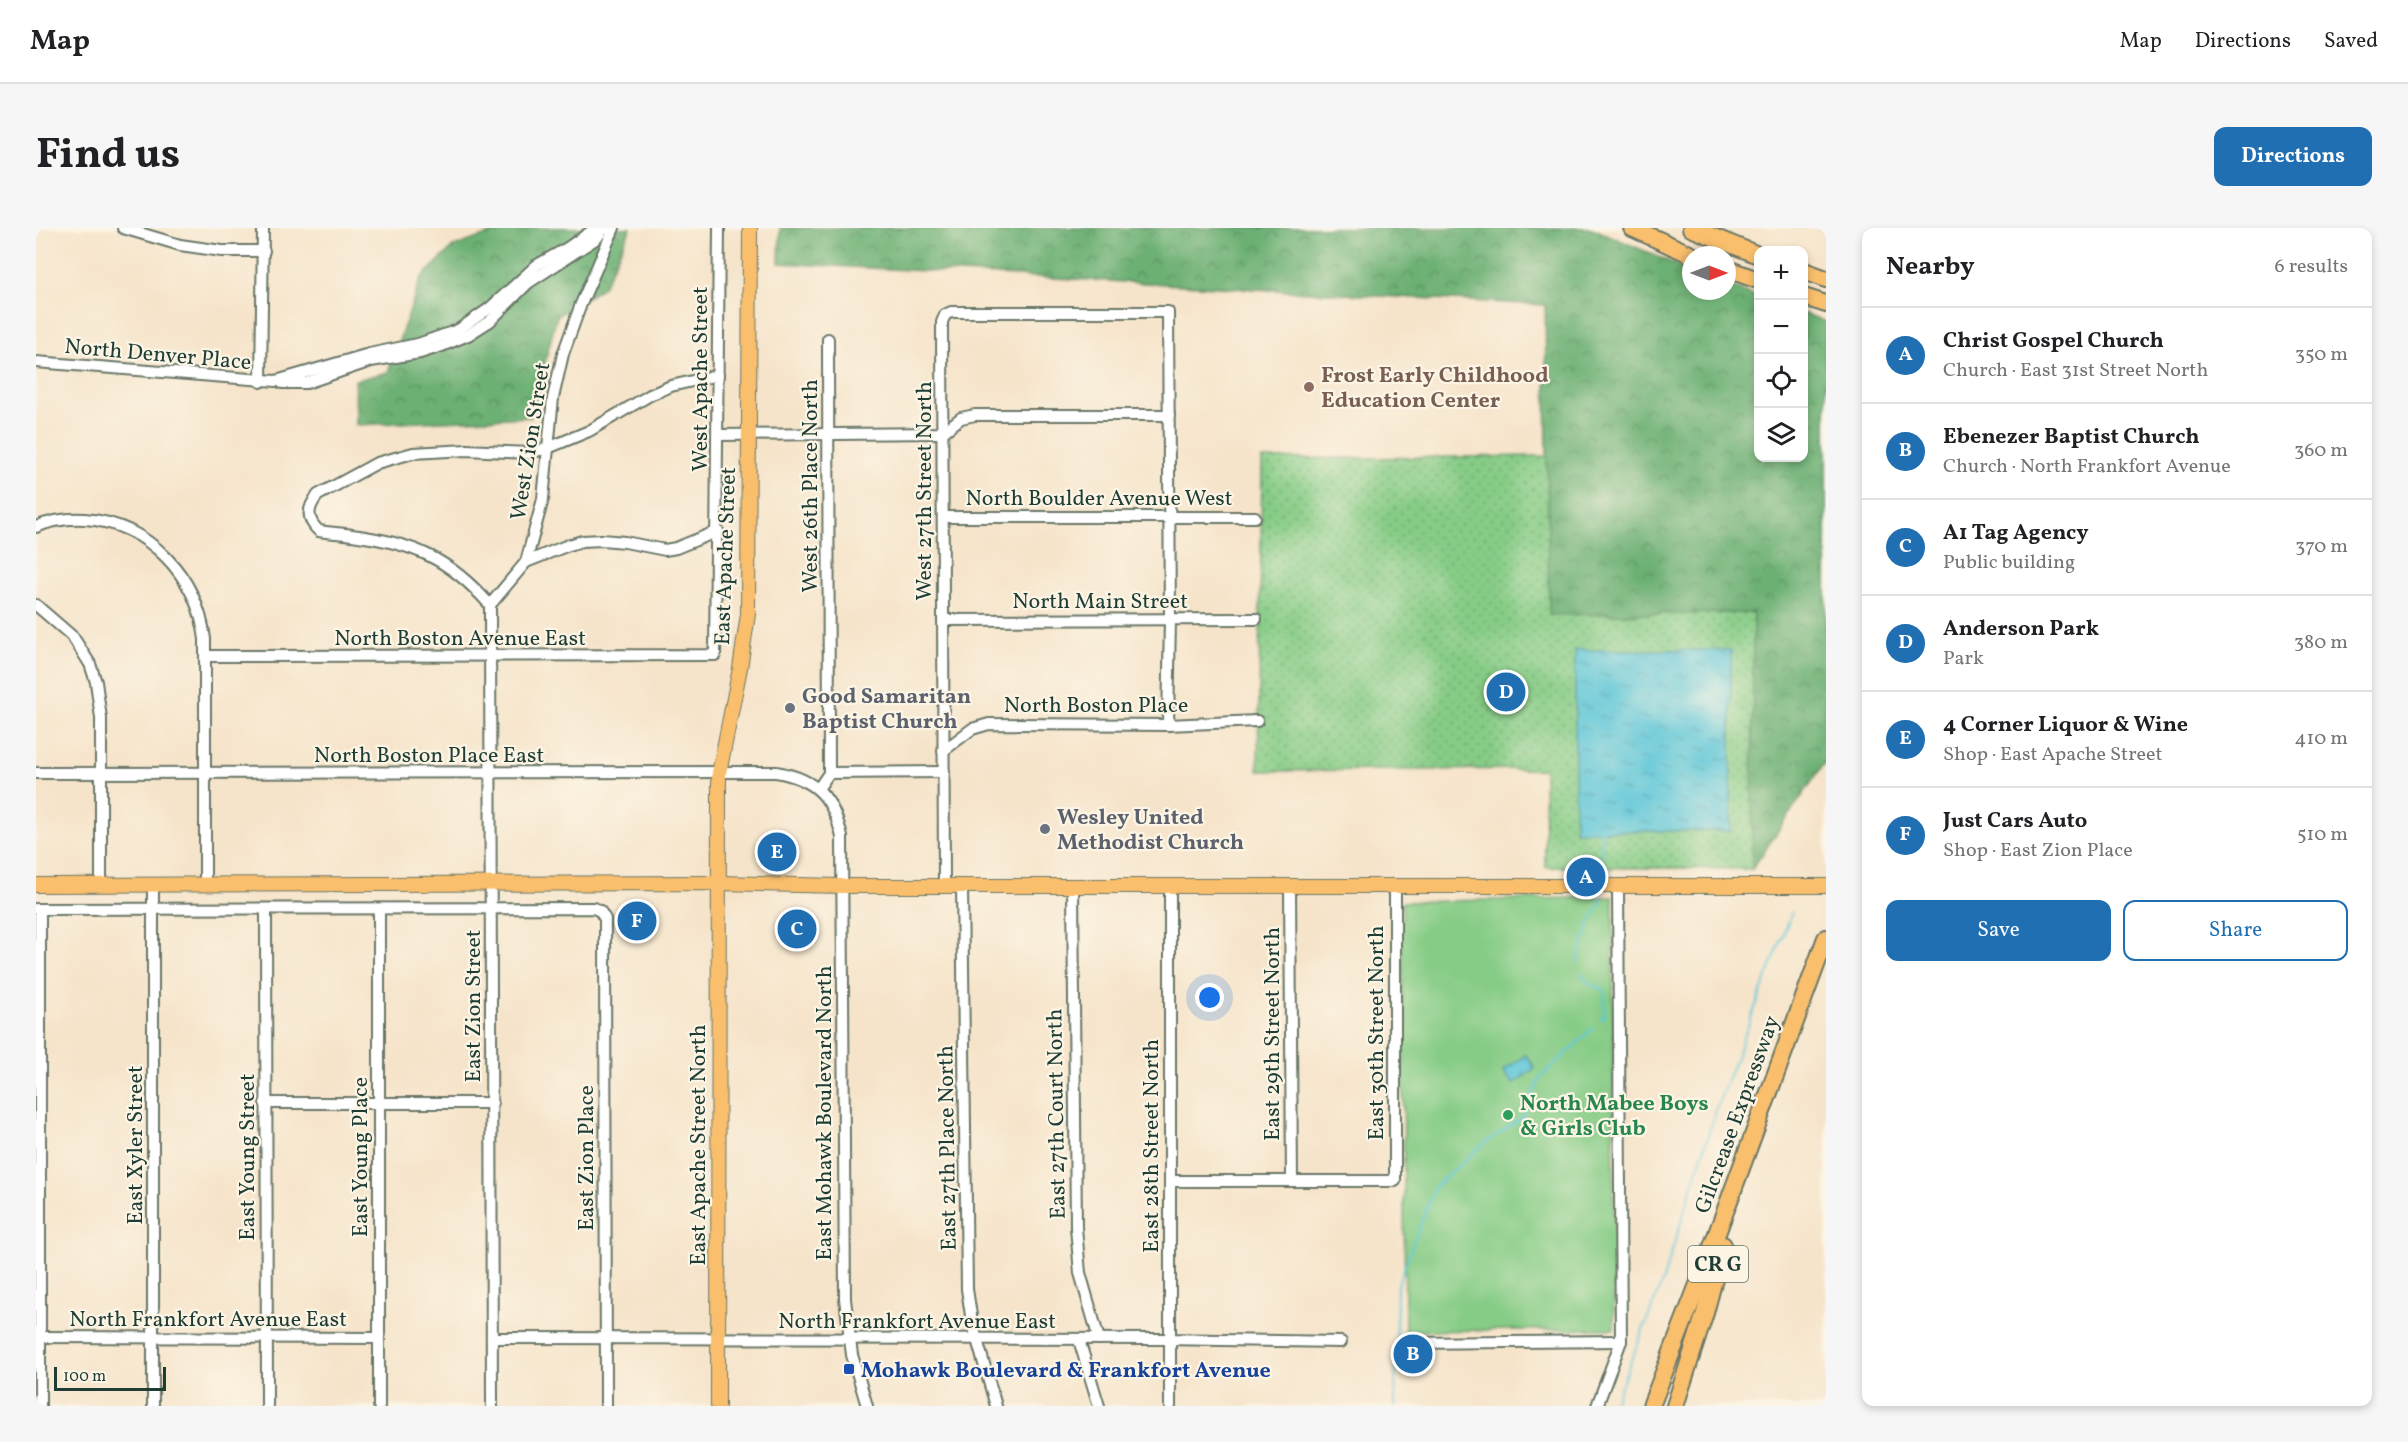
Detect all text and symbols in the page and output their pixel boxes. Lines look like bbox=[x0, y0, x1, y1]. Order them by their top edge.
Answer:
text: Map bbox=[30, 22, 90, 61]
text: Map bbox=[2120, 27, 2162, 56]
text: Directions bbox=[2195, 27, 2291, 56]
text: Saved bbox=[2324, 27, 2378, 56]
text: Find us bbox=[36, 127, 180, 186]
button: Directions bbox=[2214, 127, 2372, 186]
north arrow bbox=[1682, 246, 1736, 300]
map controls bbox=[1754, 246, 1808, 462]
button: + bbox=[1754, 246, 1808, 300]
text: Nearby bbox=[1886, 249, 1975, 285]
text: 6 results bbox=[2275, 253, 2348, 281]
street label: West Apache Street bbox=[686, 286, 717, 472]
button: − bbox=[1754, 300, 1808, 354]
text: Christ Gospel Church bbox=[1943, 326, 2164, 357]
street label: North Denver Place bbox=[63, 332, 252, 379]
text: A bbox=[1898, 341, 1913, 369]
text: 350 m bbox=[2295, 341, 2348, 369]
button: locate bbox=[1754, 354, 1808, 408]
text: Church · East 31st Street North bbox=[1943, 357, 2208, 385]
street label: West Zion Street bbox=[504, 360, 559, 523]
place label: Frost Early Childhood Education Center bbox=[1321, 361, 1549, 417]
street label: West 26th Place North bbox=[796, 379, 827, 593]
marker: Frost Early Childhood Education Center bbox=[1302, 380, 1316, 394]
street label: West 27th Street North bbox=[910, 381, 941, 601]
button: layers bbox=[1754, 408, 1808, 462]
text: Ebenezer Baptist Church bbox=[1943, 422, 2200, 453]
text: B bbox=[1899, 437, 1912, 465]
text: 360 m bbox=[2294, 437, 2348, 465]
text: Church · North Frankfort Avenue bbox=[1943, 453, 2231, 481]
street label: East Apache Street bbox=[708, 466, 745, 646]
street label: North Boulder Avenue West bbox=[966, 484, 1233, 515]
text: A1 Tag Agency bbox=[1943, 518, 2089, 549]
text: C bbox=[1899, 533, 1912, 561]
text: 370 m bbox=[2295, 533, 2348, 561]
text: Public building bbox=[1943, 549, 2075, 577]
street label: North Main Street bbox=[1012, 587, 1188, 618]
text: Anderson Park bbox=[1943, 614, 2099, 645]
street label: North Boston Avenue East bbox=[334, 624, 586, 655]
text: D bbox=[1898, 629, 1913, 657]
text: 380 m bbox=[2294, 629, 2348, 657]
text: Park bbox=[1943, 645, 1984, 673]
pin: D bbox=[1486, 670, 1526, 714]
place label: Good Samaritan Baptist Church bbox=[802, 682, 971, 738]
street label: North Boston Place bbox=[1004, 691, 1188, 722]
marker: Good Samaritan Baptist Church bbox=[783, 701, 797, 715]
text: 4 Corner Liquor & Wine bbox=[1943, 710, 2188, 741]
text: E bbox=[1899, 725, 1912, 753]
text: 410 m bbox=[2295, 725, 2348, 753]
street label: North Boston Place East bbox=[314, 741, 544, 772]
text: Shop · East Apache Street bbox=[1943, 741, 2163, 769]
place label: Wesley United Methodist Church bbox=[1057, 803, 1244, 859]
text: Just Cars Auto bbox=[1943, 806, 2087, 837]
text: F bbox=[1900, 821, 1911, 849]
text: 510 m bbox=[2297, 821, 2348, 849]
marker: Wesley United Methodist Church bbox=[1038, 822, 1052, 836]
pin: E bbox=[758, 830, 796, 874]
text: Shop · East Zion Place bbox=[1943, 837, 2133, 865]
pin: A bbox=[1566, 854, 1606, 900]
pin: F bbox=[618, 898, 656, 944]
button: Save bbox=[1886, 900, 2111, 961]
button: Share bbox=[2123, 900, 2348, 961]
pin: C bbox=[778, 906, 816, 952]
street label: East 30th Street North bbox=[1362, 925, 1393, 1141]
street label: East 29th Street North bbox=[1258, 927, 1289, 1141]
street label: East Zion Street bbox=[459, 929, 490, 1083]
street label: East Mohawk Boulevard North bbox=[810, 965, 841, 1261]
your location bbox=[1195, 983, 1224, 1012]
street label: East 27th Court North bbox=[1040, 1008, 1075, 1220]
street label: Gilcrease Expressway bbox=[1688, 1011, 1789, 1218]
street label: East Apache Street North bbox=[684, 1024, 715, 1266]
street label: East 28th Street North bbox=[1137, 1039, 1168, 1253]
street label: East 27th Place North bbox=[931, 1045, 966, 1251]
street label: East Xyler Street bbox=[121, 1065, 152, 1225]
street label: East Young Street bbox=[233, 1073, 264, 1241]
street label: East Young Place bbox=[346, 1077, 377, 1237]
street label: East Zion Place bbox=[572, 1085, 603, 1231]
place label: North Mabee Boys & Girls Club bbox=[1520, 1089, 1709, 1145]
marker: North Mabee Boys & Girls Club bbox=[1501, 1108, 1515, 1122]
road number: CR G bbox=[1688, 1246, 1748, 1282]
street label: North Frankfort Avenue East bbox=[69, 1305, 347, 1336]
street label: North Frankfort Avenue East bbox=[778, 1307, 1056, 1338]
pin: B bbox=[1394, 1332, 1432, 1376]
place label: Mohawk Boulevard & Frankfort Avenue bbox=[861, 1356, 1271, 1387]
marker: Mohawk Boulevard & Frankfort Avenue bbox=[842, 1362, 856, 1376]
scale bar bbox=[54, 1364, 166, 1392]
text: 100 m bbox=[63, 1366, 106, 1388]

